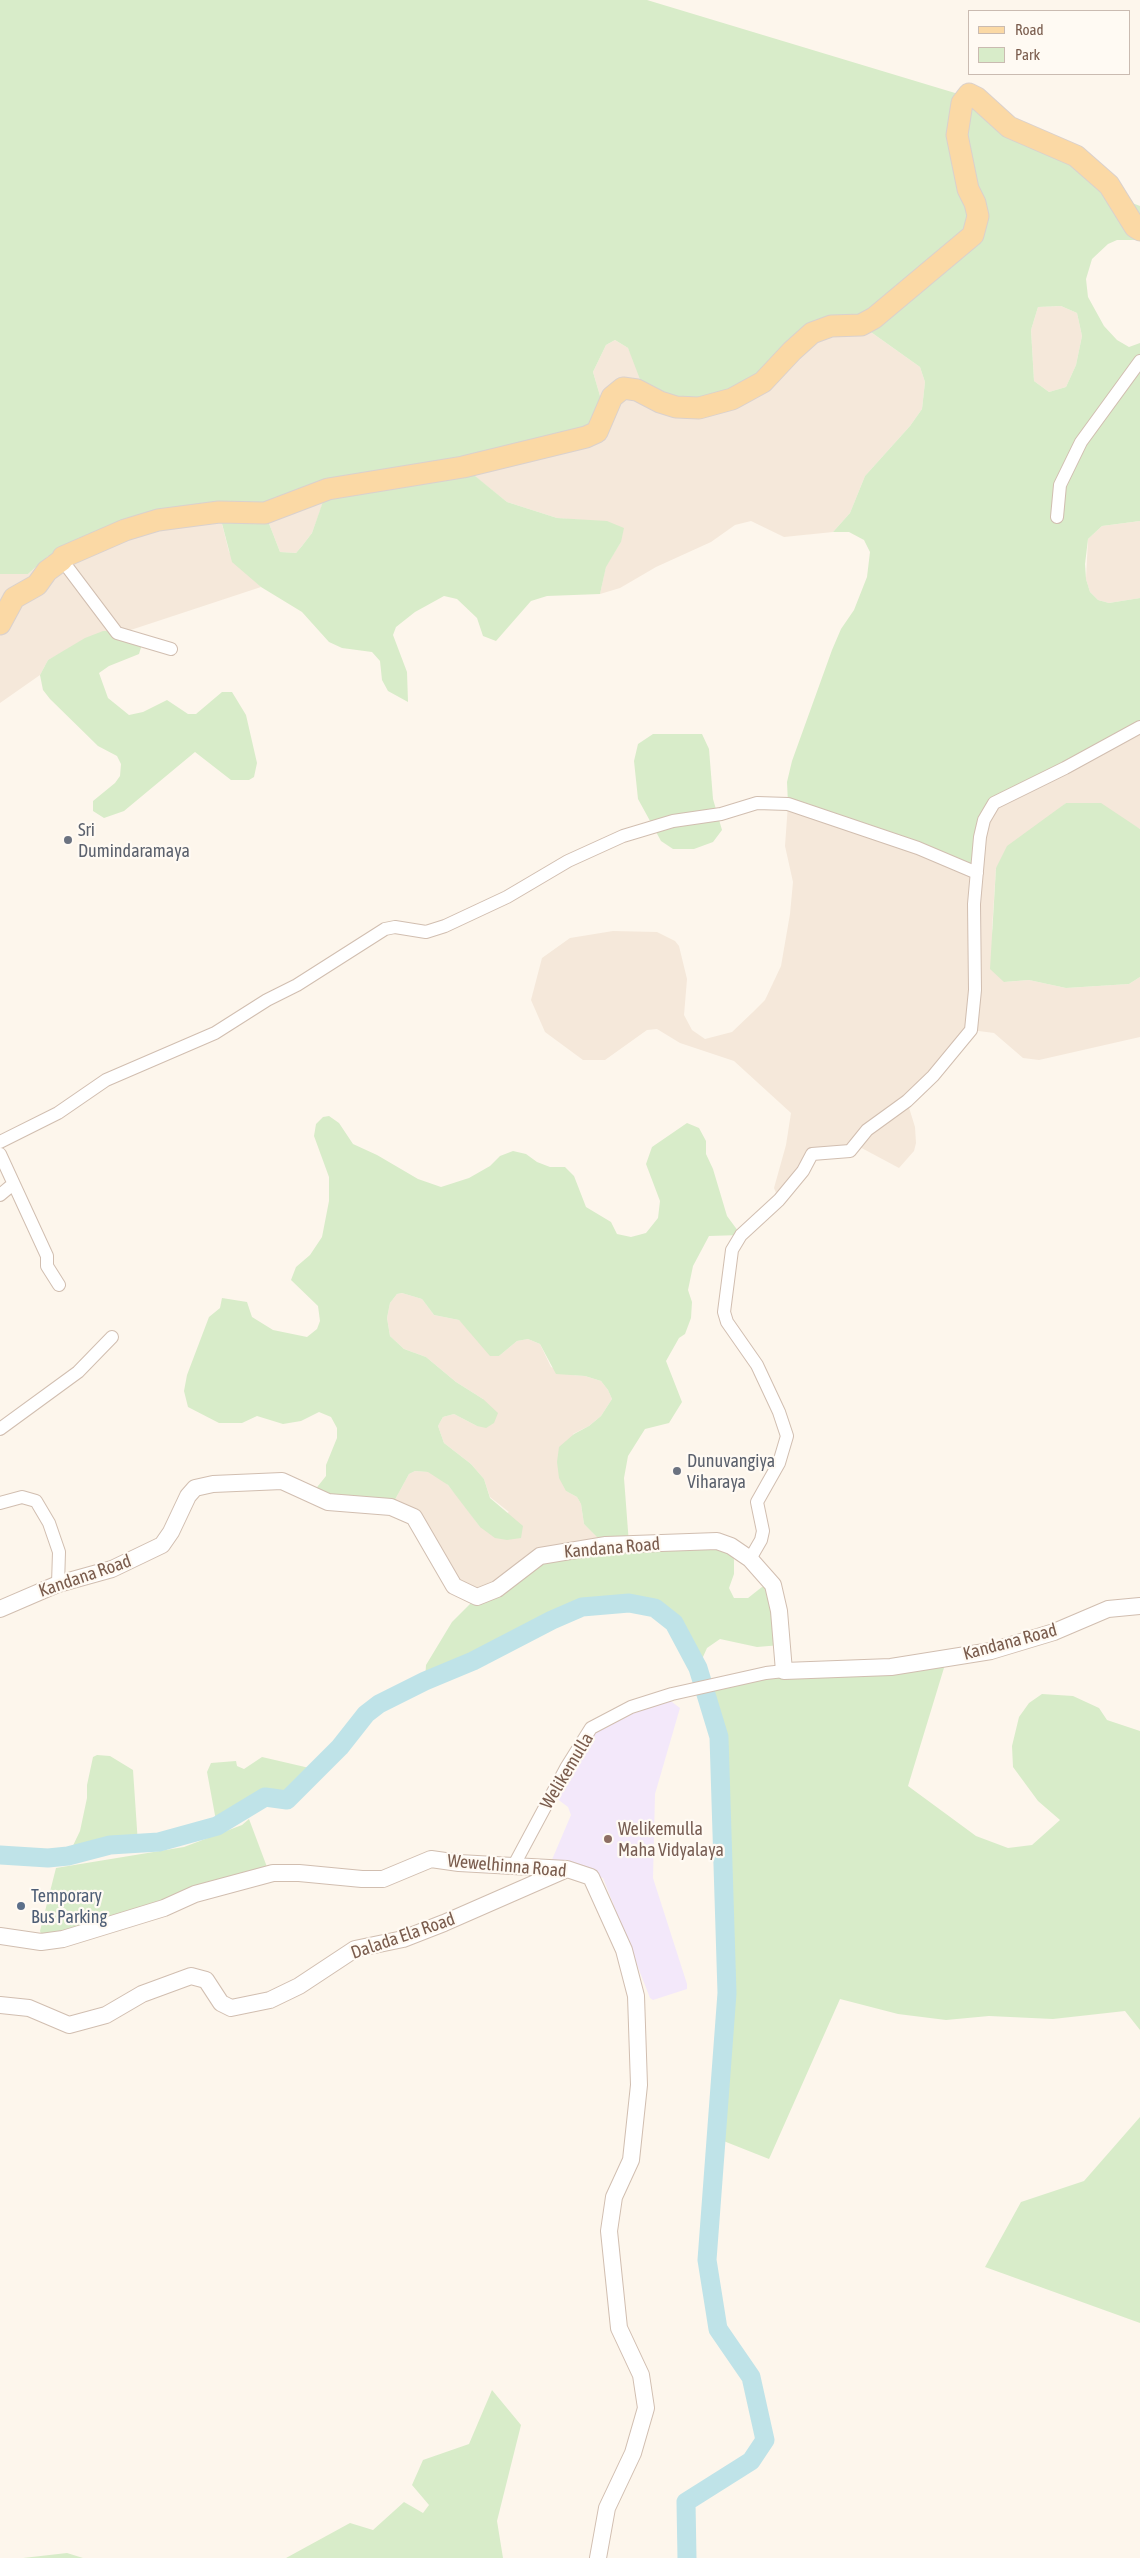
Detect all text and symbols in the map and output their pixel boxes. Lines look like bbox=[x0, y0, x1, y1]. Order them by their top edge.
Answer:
legend bbox=[968, 10, 1130, 75]
text: Road bbox=[1015, 21, 1044, 38]
text: Park bbox=[1015, 46, 1040, 63]
place label: Sri Dumindaramaya bbox=[78, 819, 190, 862]
marker: Sri Dumindaramaya bbox=[62, 834, 74, 846]
place label: Dunuvangiya Viharaya bbox=[687, 1450, 775, 1492]
marker: Dunuvangiya Viharaya bbox=[671, 1465, 683, 1477]
street label: Kandana Road bbox=[563, 1533, 661, 1563]
street label: Kandana Road bbox=[36, 1550, 134, 1602]
street label: Kandana Road bbox=[961, 1619, 1059, 1665]
street label: Welikemulla bbox=[536, 1729, 598, 1813]
place label: Welikemulla Maha Vidyalaya bbox=[618, 1818, 724, 1860]
marker: Welikemulla Maha Vidyalaya bbox=[602, 1833, 614, 1845]
street label: Wewelhinna Road bbox=[447, 1850, 567, 1882]
place label: Temporary Bus Parking bbox=[31, 1885, 107, 1928]
marker: Temporary Bus Parking bbox=[15, 1900, 27, 1912]
street label: Dalada Ela Road bbox=[348, 1908, 458, 1964]

